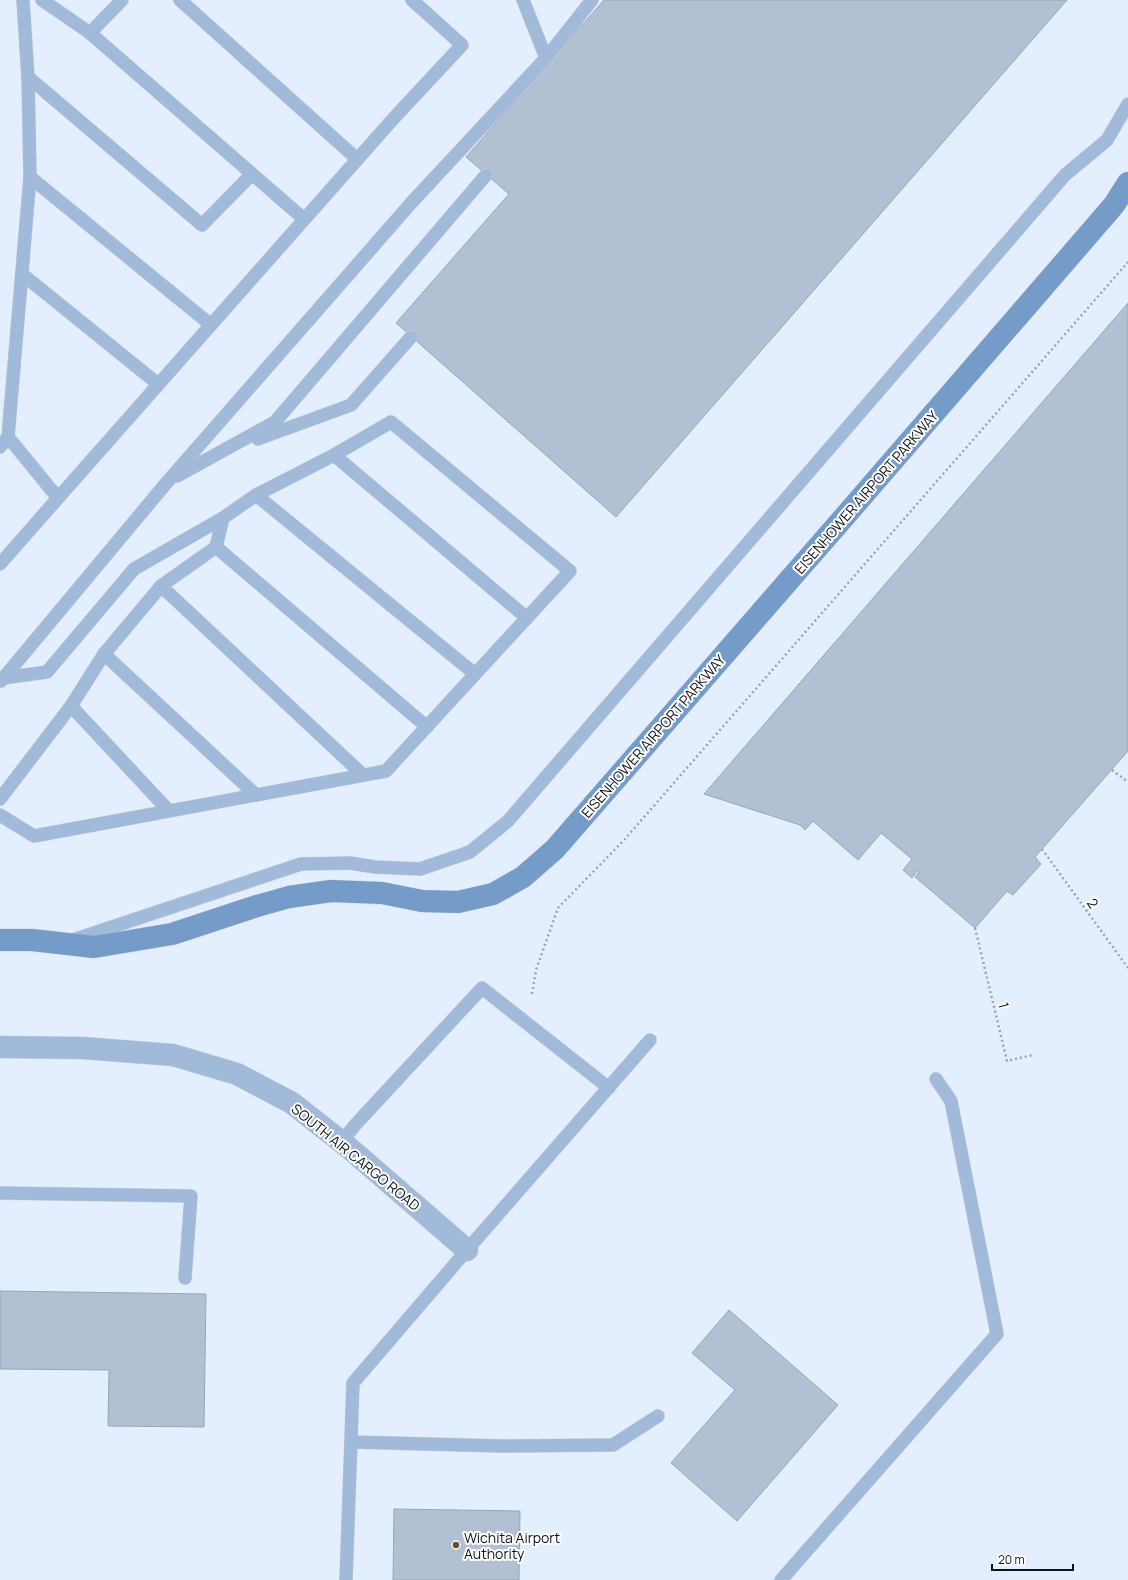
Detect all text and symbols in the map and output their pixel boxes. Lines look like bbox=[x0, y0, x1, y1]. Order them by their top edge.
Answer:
street label: EISENHOWER AIRPORT PARKWAY bbox=[790, 406, 942, 578]
street label: EISENHOWER AIRPORT PARKWAY bbox=[577, 650, 729, 822]
street label: 2 bbox=[1083, 894, 1103, 912]
street label: 1 bbox=[994, 1000, 1014, 1010]
street label: SOUTH AIR CARGO ROAD bbox=[288, 1099, 424, 1215]
place label: Wichita Airport Authority bbox=[464, 1528, 560, 1563]
marker: Wichita Airport Authority bbox=[451, 1540, 461, 1550]
scale bar bbox=[992, 1546, 1073, 1572]
text: 20 m bbox=[998, 1551, 1025, 1568]

